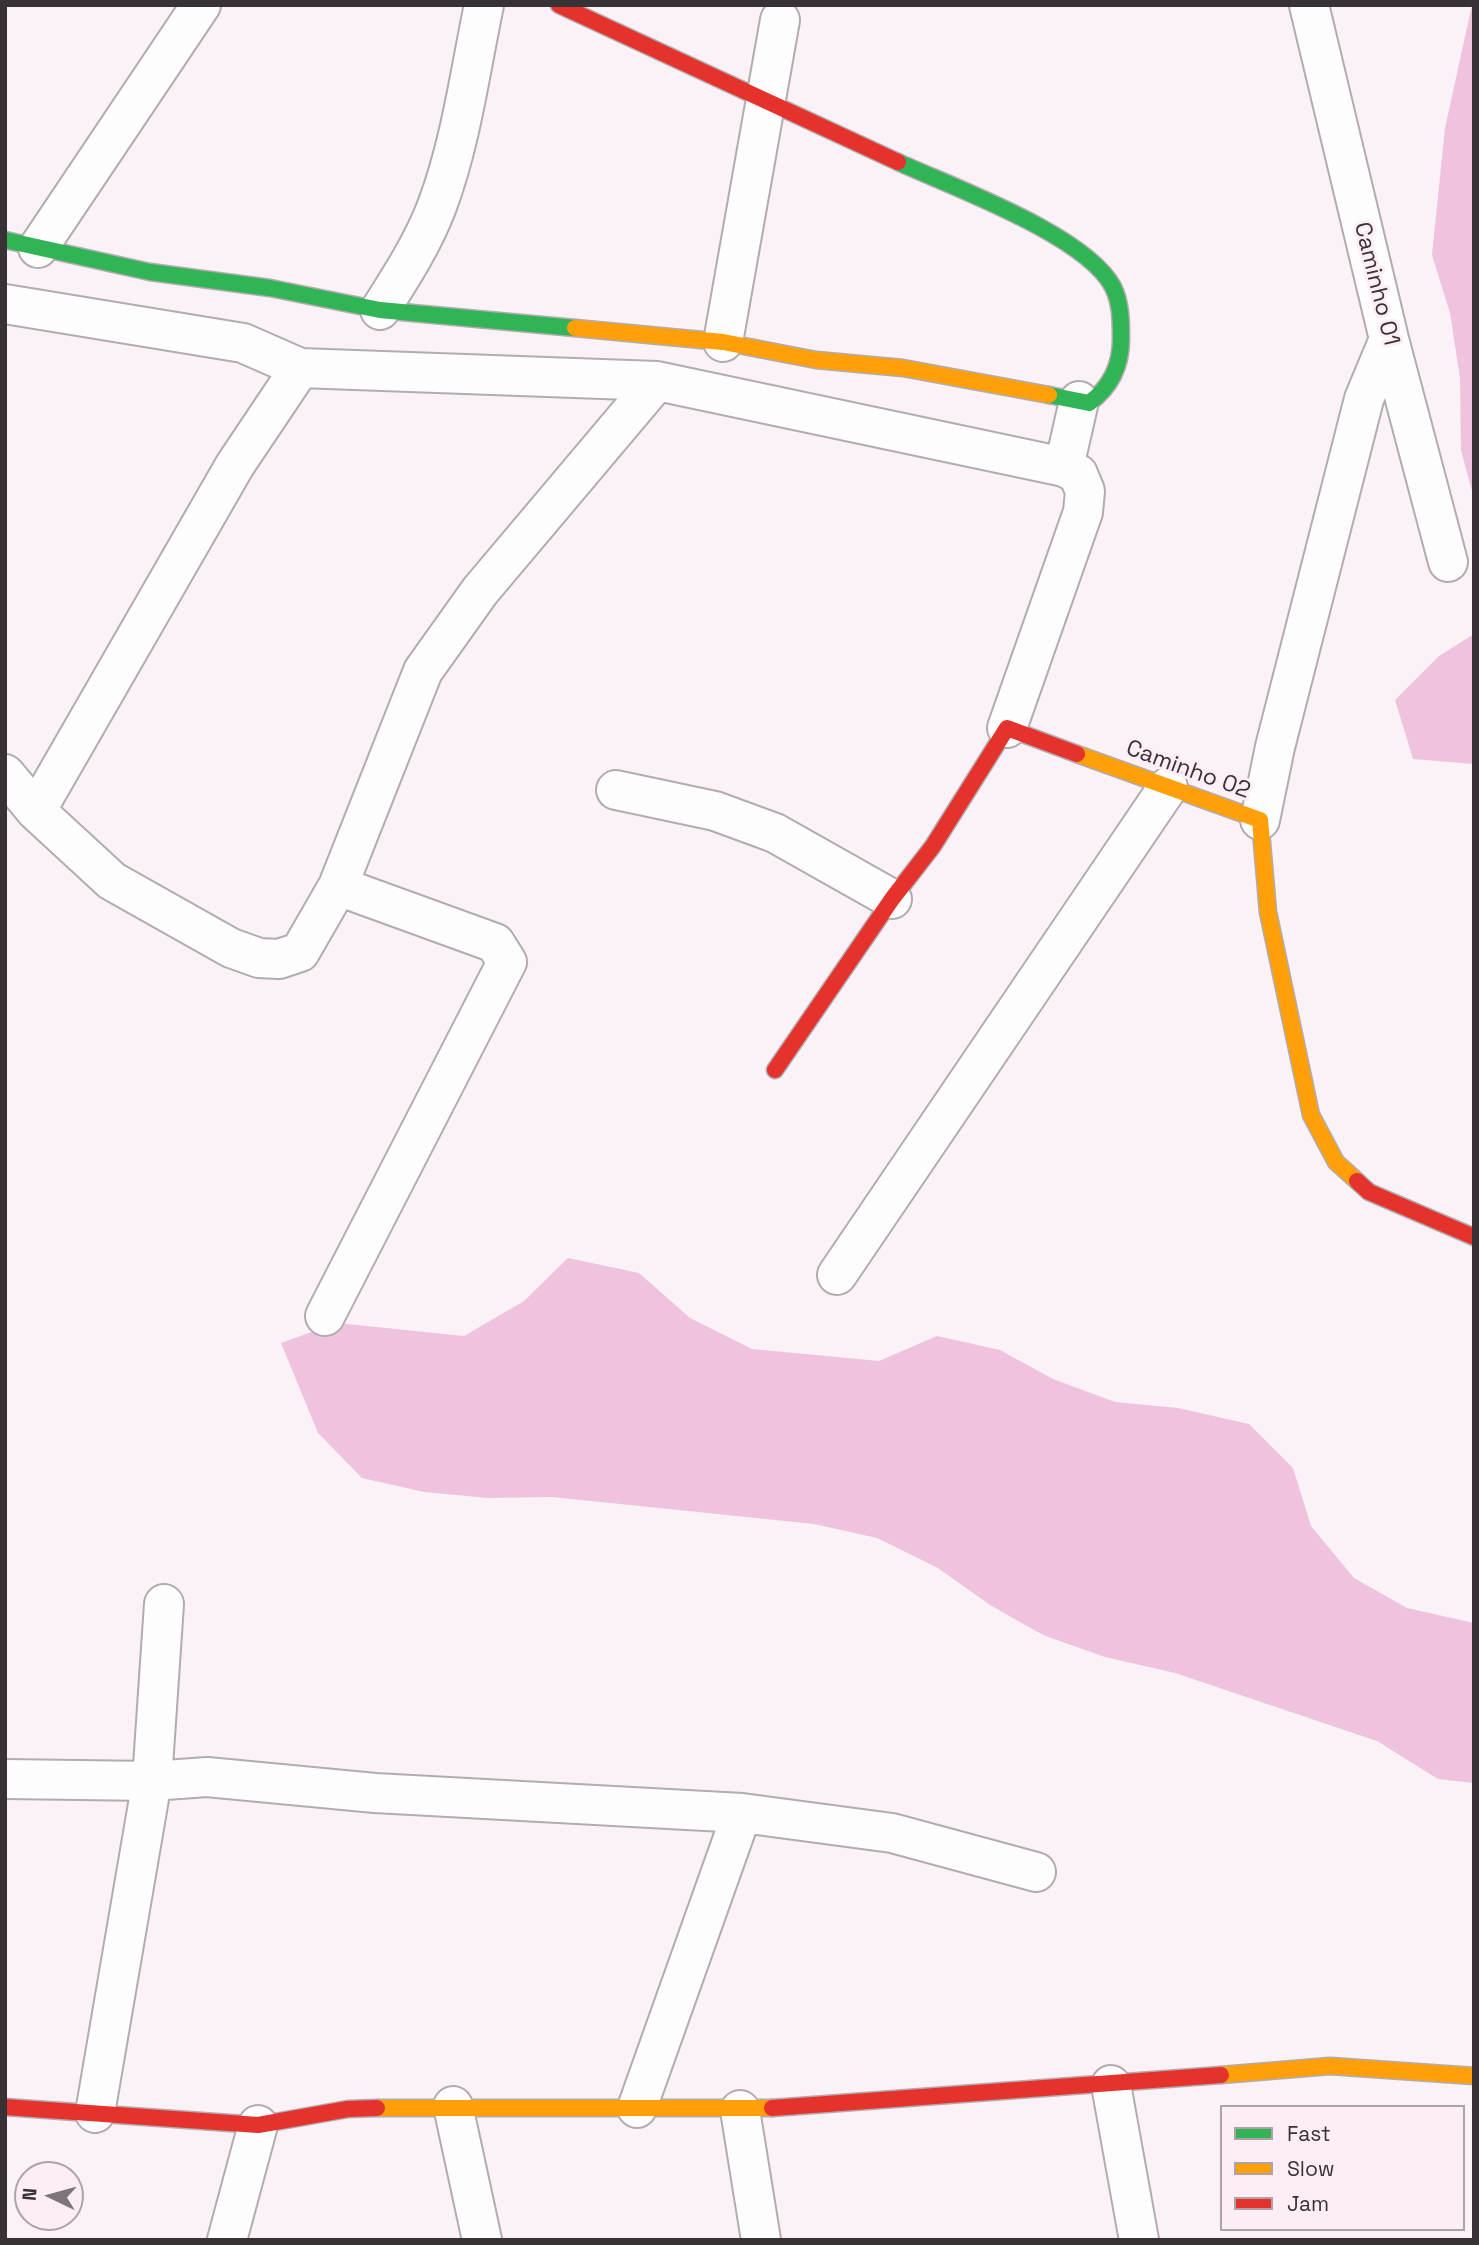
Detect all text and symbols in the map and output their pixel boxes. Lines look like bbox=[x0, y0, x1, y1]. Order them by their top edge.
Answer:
street label: Caminho 01 bbox=[1347, 219, 1405, 349]
street label: Caminho 02 bbox=[1122, 735, 1254, 805]
legend bbox=[1220, 2105, 1465, 2231]
text: Fast bbox=[1287, 2120, 1331, 2147]
text: Slow bbox=[1287, 2155, 1335, 2182]
north arrow bbox=[14, 2161, 84, 2231]
text: N bbox=[17, 2187, 43, 2202]
text: Jam bbox=[1287, 2190, 1329, 2217]

